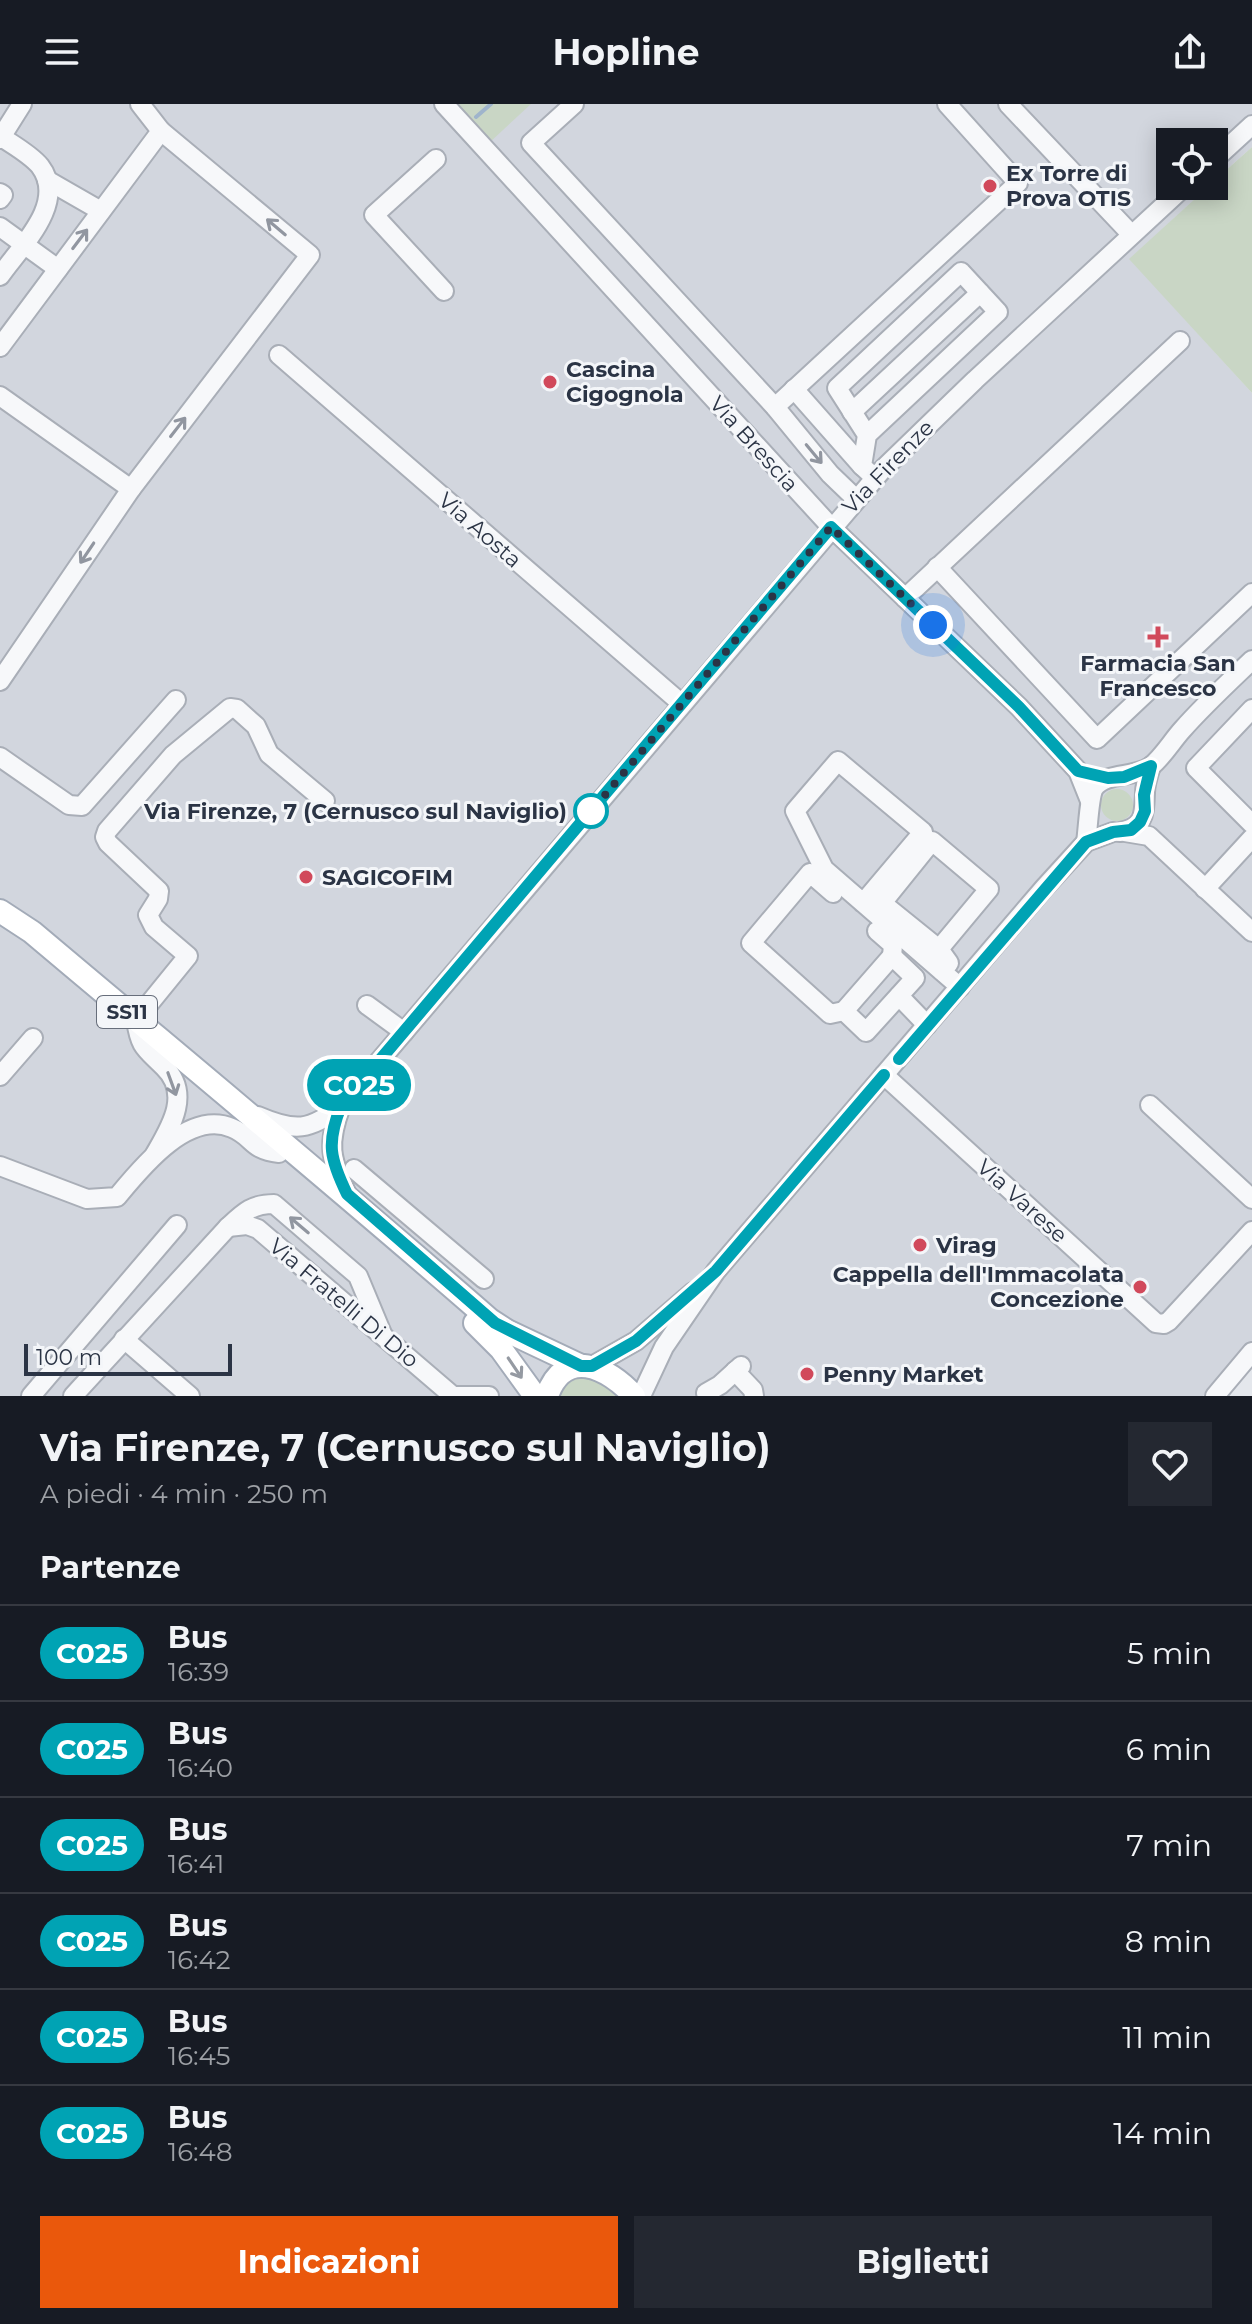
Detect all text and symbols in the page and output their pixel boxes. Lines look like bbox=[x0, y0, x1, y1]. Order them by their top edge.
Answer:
icon: menu bbox=[40, 30, 84, 74]
text: Hopline bbox=[553, 30, 699, 74]
icon: share bbox=[1168, 30, 1212, 74]
map controls bbox=[1156, 128, 1228, 200]
button: locate bbox=[1156, 128, 1228, 200]
place label: Ex Torre di Prova OTIS bbox=[1006, 160, 1131, 212]
marker: Ex Torre di Prova OTIS bbox=[981, 177, 999, 195]
one-way arrow bbox=[266, 218, 287, 236]
one-way arrow bbox=[71, 229, 88, 250]
place label: Cascina Cigognola bbox=[566, 356, 684, 408]
marker: Cascina Cigognola bbox=[541, 373, 559, 391]
street label: Via Brescia bbox=[704, 390, 804, 498]
street label: Via Firenze bbox=[836, 414, 940, 520]
one-way arrow bbox=[170, 417, 187, 438]
one-way arrow bbox=[805, 443, 823, 464]
street label: Via Aosta bbox=[433, 487, 527, 573]
one-way arrow bbox=[79, 541, 95, 564]
your location bbox=[913, 605, 953, 645]
marker: Farmacia San Francesco bbox=[1149, 628, 1167, 646]
place label: Farmacia San Francesco bbox=[1080, 650, 1236, 702]
marker: Via Firenze, 7 (Cernusco sul Naviglio) bbox=[574, 794, 608, 828]
place label: Via Firenze, 7 (Cernusco sul Naviglio) bbox=[143, 798, 567, 825]
place label: SAGICOFIM bbox=[322, 864, 453, 891]
marker: SAGICOFIM bbox=[297, 868, 315, 886]
road number: SS11 bbox=[97, 996, 157, 1028]
line badge: C025 bbox=[303, 1059, 415, 1111]
text: C025 bbox=[323, 1068, 395, 1102]
one-way arrow bbox=[166, 1071, 181, 1095]
street label: Via Varese bbox=[971, 1153, 1073, 1249]
one-way arrow bbox=[290, 1216, 310, 1234]
street label: Via Fratelli Di Dio bbox=[264, 1232, 424, 1374]
place label: Virag bbox=[935, 1232, 997, 1259]
marker: Virag bbox=[911, 1236, 929, 1254]
place label: Cappella dell'Immacolata Concezione bbox=[833, 1261, 1124, 1313]
marker: Cappella dell'Immacolata Concezione bbox=[1131, 1278, 1149, 1296]
scale bar bbox=[24, 1340, 232, 1376]
text: 100 m bbox=[36, 1344, 102, 1371]
one-way arrow bbox=[506, 1357, 523, 1379]
place label: Penny Market bbox=[823, 1361, 984, 1388]
marker: Penny Market bbox=[798, 1365, 816, 1383]
button: heart bbox=[1128, 1422, 1212, 1506]
text: Via Firenze, 7 (Cernusco sul Naviglio) bbox=[40, 1424, 771, 1471]
text: A piedi · 4 min · 250 m bbox=[40, 1478, 328, 1510]
text: Partenze bbox=[40, 1549, 181, 1586]
text: Bus bbox=[168, 1619, 227, 1656]
text: 5 min bbox=[1127, 1635, 1212, 1672]
text: C025 bbox=[56, 1636, 128, 1670]
text: 16:39 bbox=[168, 1656, 229, 1688]
text: Bus bbox=[168, 1715, 227, 1752]
text: 6 min bbox=[1126, 1731, 1212, 1768]
text: C025 bbox=[56, 1732, 128, 1766]
text: 16:40 bbox=[168, 1752, 233, 1784]
text: Bus bbox=[168, 1811, 227, 1848]
text: 7 min bbox=[1126, 1827, 1212, 1864]
text: C025 bbox=[56, 1828, 128, 1862]
text: 16:41 bbox=[168, 1848, 225, 1880]
text: Bus bbox=[168, 1907, 227, 1944]
text: 8 min bbox=[1125, 1923, 1212, 1960]
text: C025 bbox=[56, 1924, 128, 1958]
text: 16:42 bbox=[168, 1944, 230, 1976]
text: Bus bbox=[168, 2003, 227, 2040]
text: 11 min bbox=[1122, 2019, 1212, 2056]
text: C025 bbox=[56, 2020, 128, 2054]
text: 16:45 bbox=[168, 2040, 230, 2072]
text: Bus bbox=[168, 2099, 227, 2136]
text: 14 min bbox=[1113, 2115, 1212, 2152]
text: C025 bbox=[56, 2116, 128, 2150]
text: 16:48 bbox=[168, 2136, 233, 2168]
button: Indicazioni bbox=[40, 2216, 618, 2308]
button: Biglietti bbox=[634, 2216, 1212, 2308]

